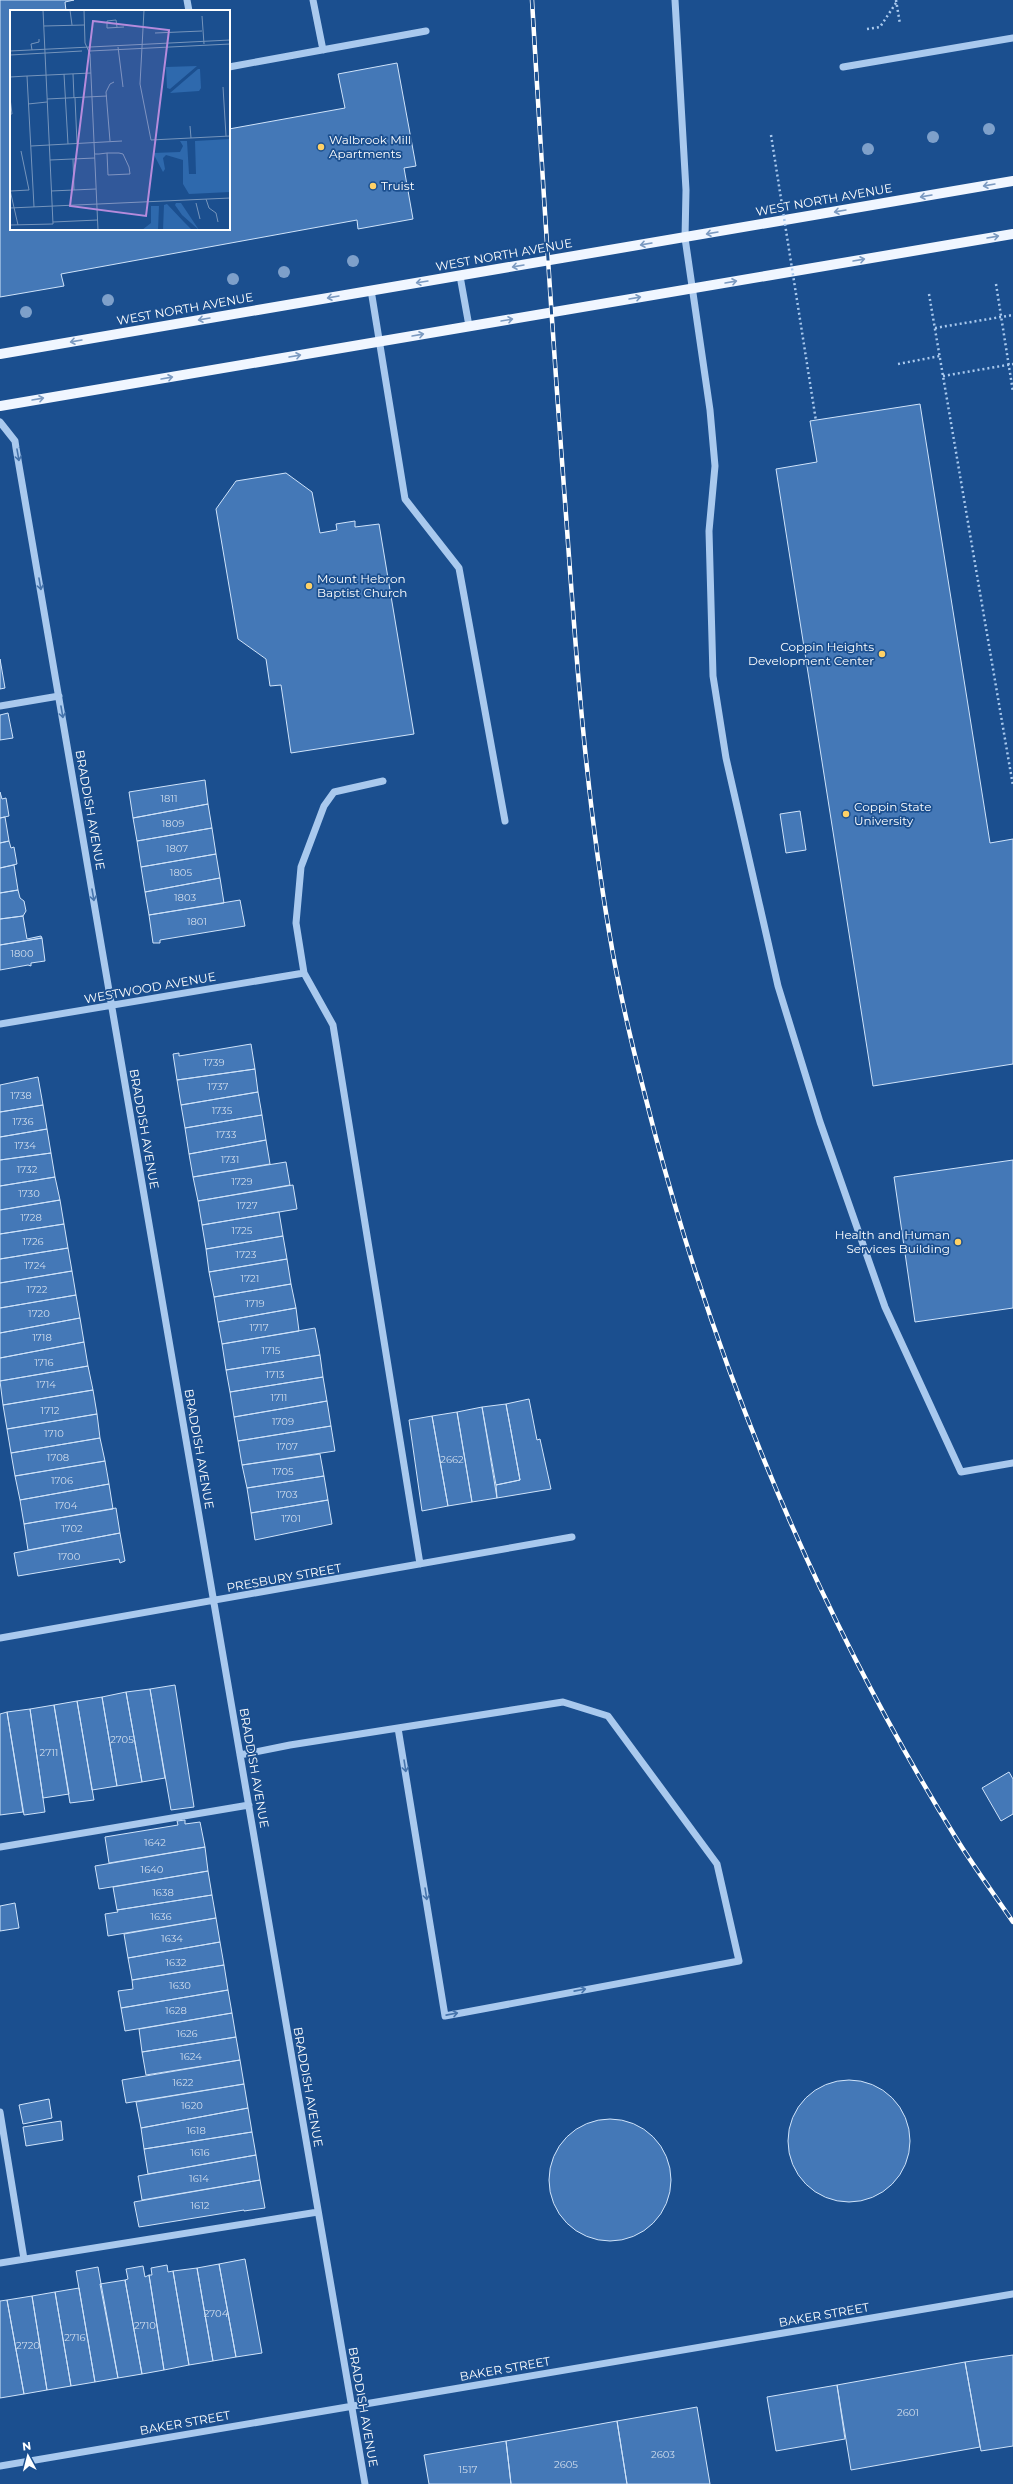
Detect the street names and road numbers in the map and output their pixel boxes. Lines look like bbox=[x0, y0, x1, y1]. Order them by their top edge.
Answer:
street label: WEST NORTH AVENUE bbox=[754, 180, 893, 219]
street label: WEST NORTH AVENUE bbox=[434, 235, 573, 274]
street label: WEST NORTH AVENUE bbox=[115, 289, 254, 328]
street label: BRADDISH AVENUE bbox=[73, 749, 108, 871]
street label: WESTWOOD AVENUE bbox=[83, 969, 217, 1006]
street label: BRADDISH AVENUE bbox=[127, 1068, 162, 1190]
street label: BRADDISH AVENUE bbox=[182, 1388, 217, 1510]
street label: PRESBURY STREET bbox=[225, 1560, 343, 1595]
street label: BRADDISH AVENUE bbox=[237, 1707, 272, 1829]
street label: BRADDISH AVENUE bbox=[291, 2026, 326, 2148]
street label: BAKER STREET bbox=[777, 2299, 871, 2330]
street label: BRADDISH AVENUE bbox=[346, 2346, 381, 2468]
street label: BAKER STREET bbox=[458, 2353, 552, 2384]
street label: BAKER STREET bbox=[138, 2407, 232, 2438]

